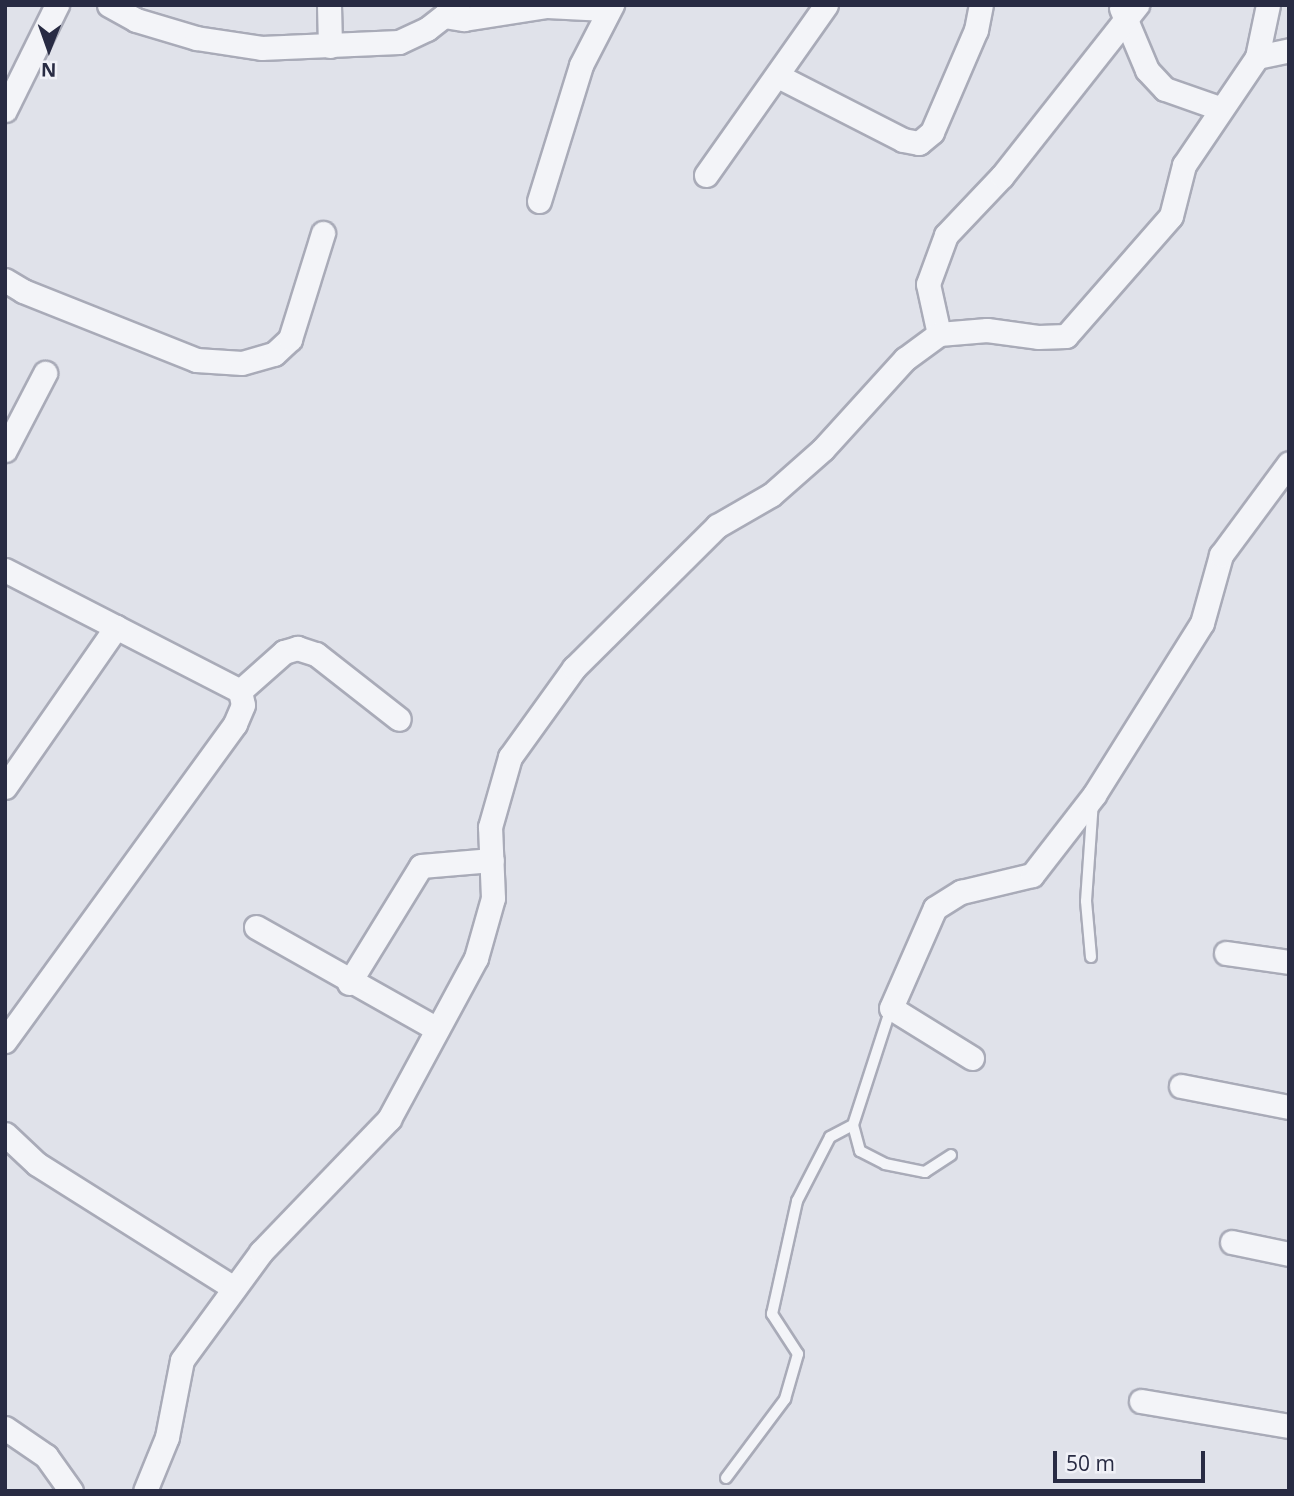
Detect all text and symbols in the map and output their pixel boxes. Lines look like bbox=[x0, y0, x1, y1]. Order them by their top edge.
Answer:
north arrow bbox=[14, 14, 84, 84]
text: N bbox=[41, 57, 57, 83]
scale bar bbox=[1056, 1436, 1208, 1480]
text: 50 m bbox=[1066, 1449, 1115, 1477]

